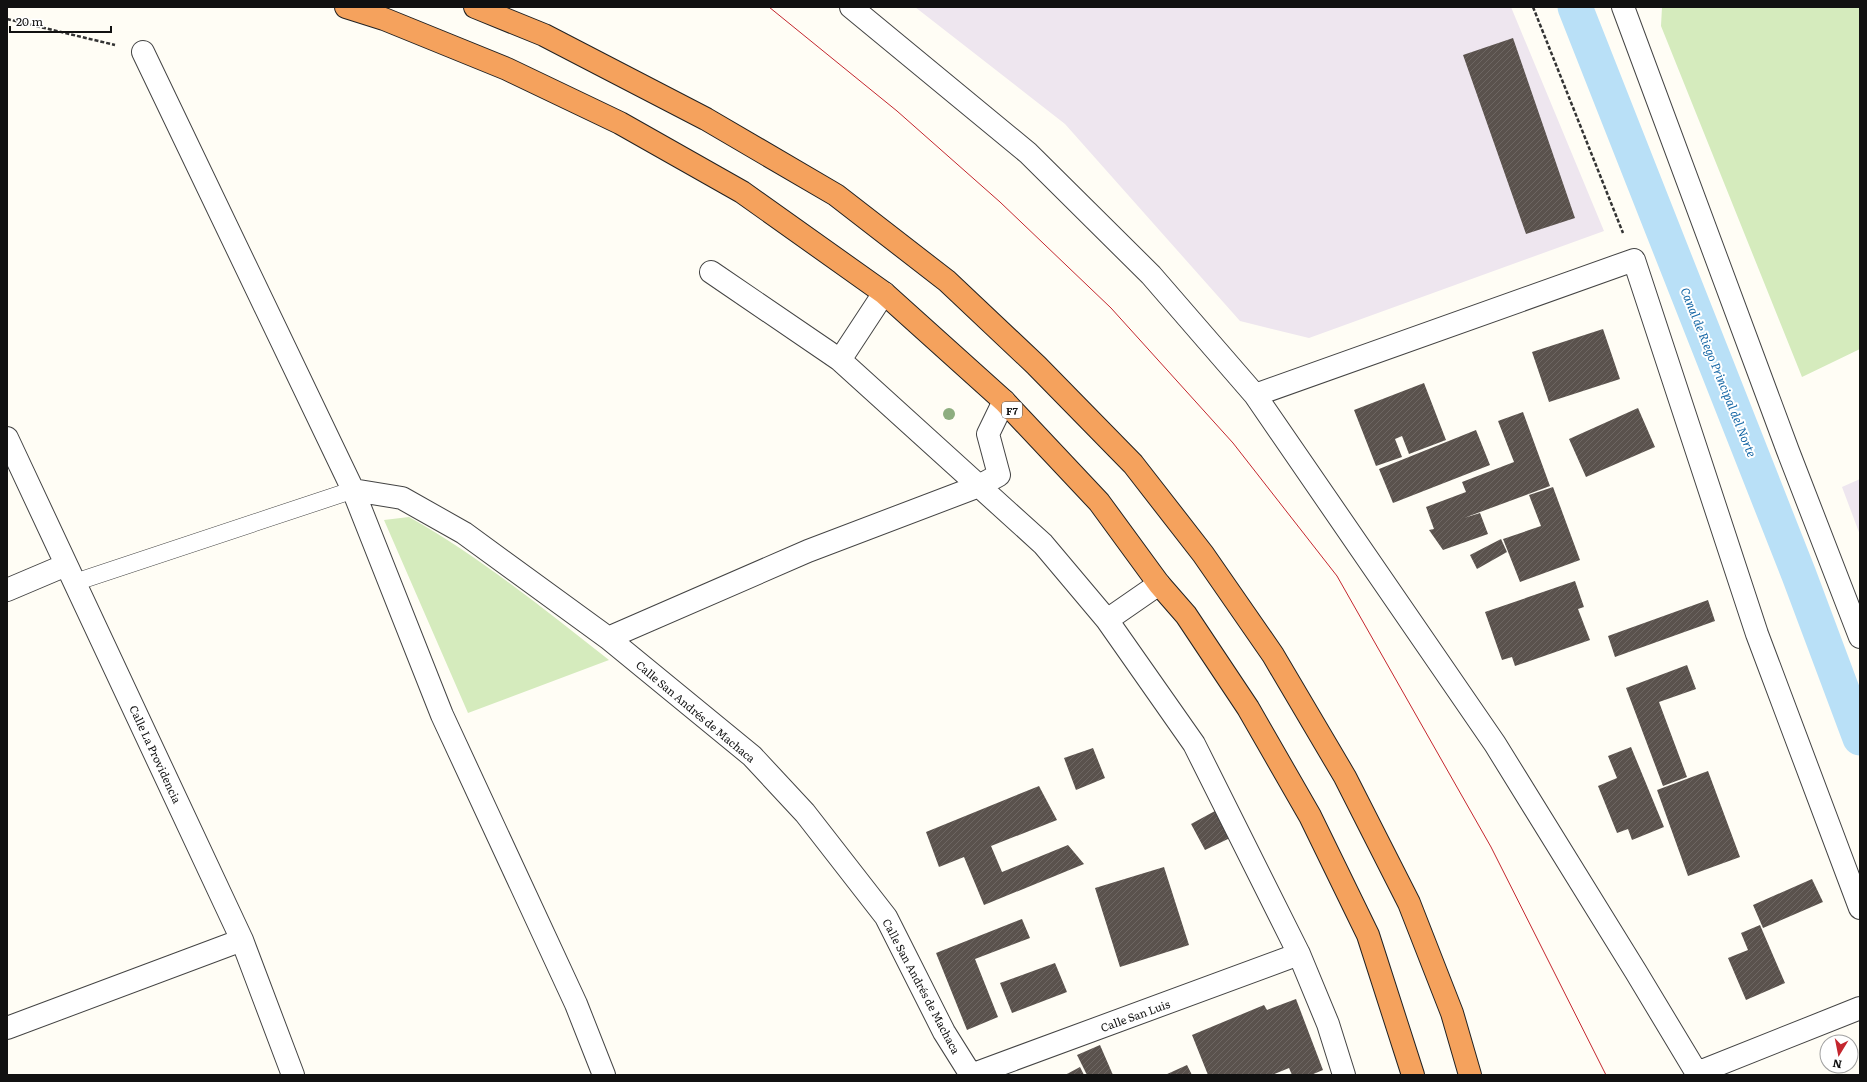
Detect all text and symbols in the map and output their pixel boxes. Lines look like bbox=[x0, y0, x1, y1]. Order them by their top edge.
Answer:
scale bar bbox=[10, 8, 111, 34]
text: 20 m bbox=[16, 12, 43, 30]
water label: Canal de Riego Principal del Norte bbox=[1677, 284, 1761, 460]
road number: F7 bbox=[1002, 402, 1022, 418]
street label: Calle San Andrés de Machaca bbox=[633, 656, 759, 766]
street label: Calle La Providencia bbox=[126, 702, 186, 806]
street label: Calle San Andrés de Machaca bbox=[879, 915, 965, 1057]
street label: Calle San Luis bbox=[1098, 995, 1172, 1035]
north arrow bbox=[1819, 1034, 1859, 1074]
text: N bbox=[1831, 1056, 1843, 1074]

